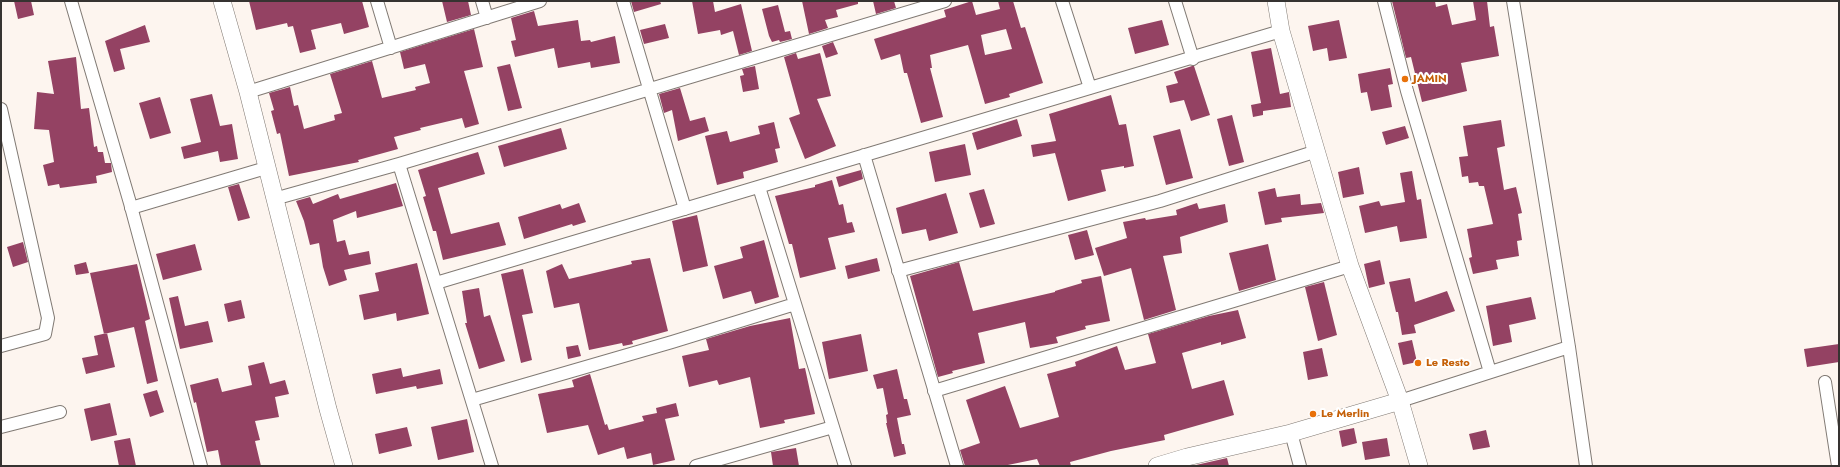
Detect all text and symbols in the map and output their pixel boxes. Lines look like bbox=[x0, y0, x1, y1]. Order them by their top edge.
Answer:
place label: JAMIN bbox=[1413, 72, 1447, 86]
marker: JAMIN bbox=[1400, 74, 1410, 84]
place label: Le Resto bbox=[1426, 356, 1470, 370]
marker: Le Resto bbox=[1413, 358, 1423, 368]
place label: Le Merlin bbox=[1321, 407, 1369, 421]
marker: Le Merlin bbox=[1308, 409, 1318, 419]

